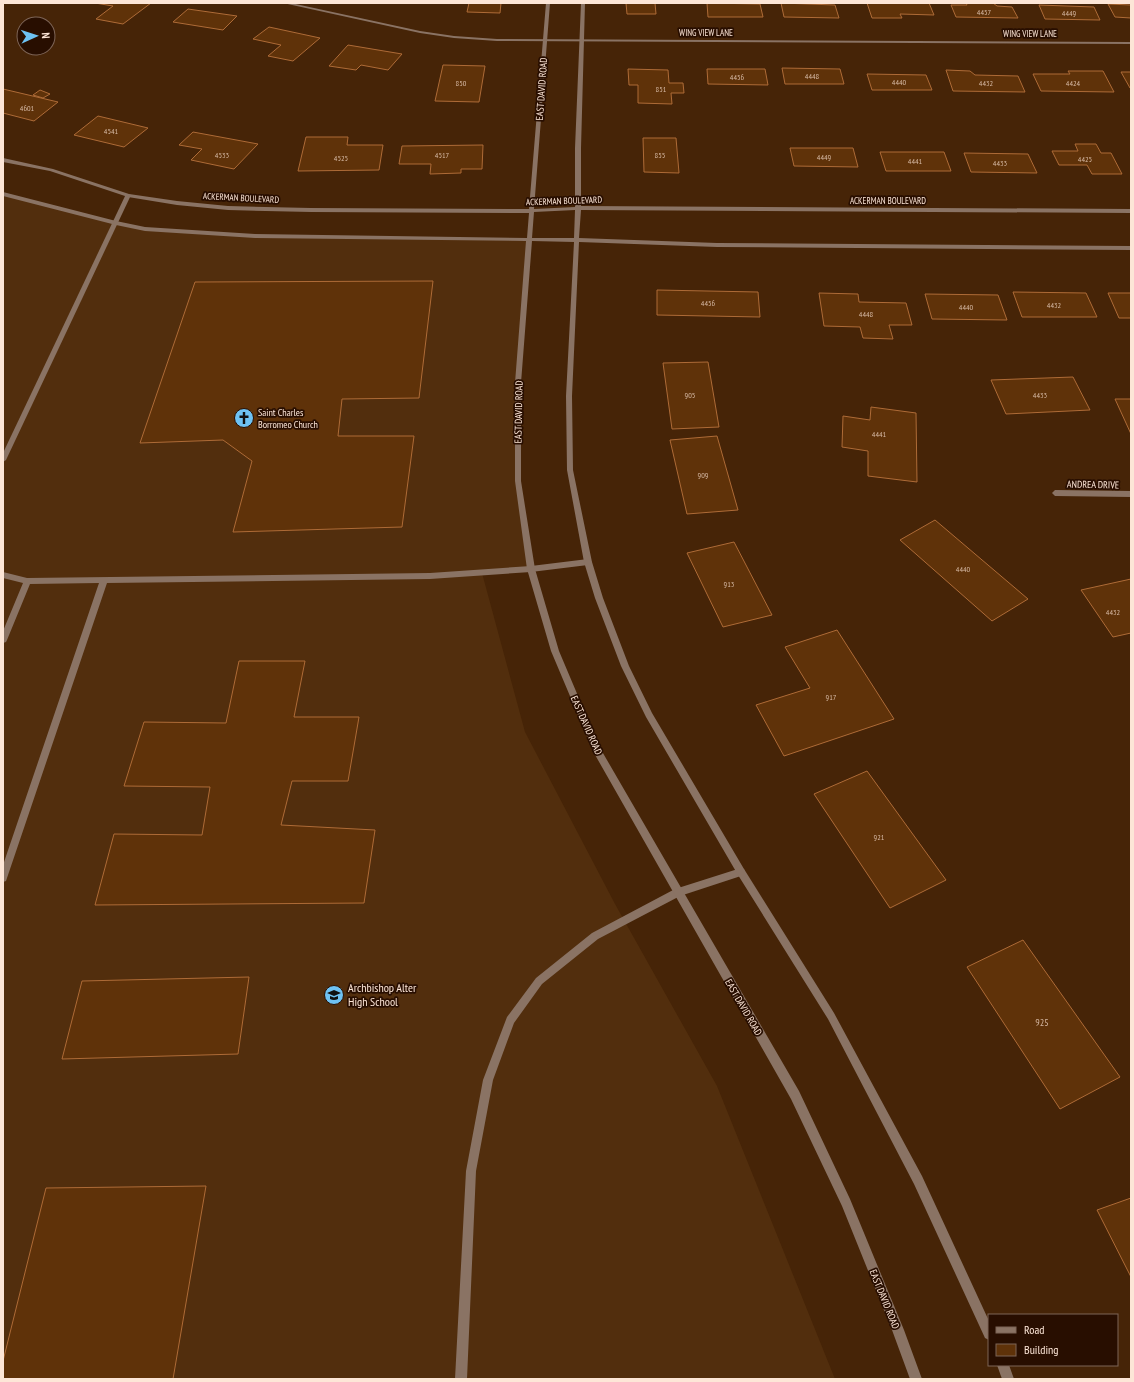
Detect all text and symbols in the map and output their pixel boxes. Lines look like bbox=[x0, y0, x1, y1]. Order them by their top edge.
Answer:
house number: 4457 bbox=[977, 7, 992, 17]
house number: 4449 bbox=[1062, 8, 1077, 18]
north arrow bbox=[16, 16, 56, 56]
street label: WING VIEW LANE bbox=[679, 27, 733, 38]
street label: WING VIEW LANE bbox=[1003, 28, 1057, 39]
text: N bbox=[39, 32, 53, 39]
street label: EAST DAVID ROAD bbox=[533, 57, 550, 121]
house number: 4448 bbox=[805, 71, 820, 81]
house number: 4456 bbox=[730, 72, 745, 82]
house number: 4440 bbox=[892, 77, 907, 87]
house number: 850 bbox=[456, 78, 467, 88]
house number: 4432 bbox=[979, 78, 994, 88]
house number: 4424 bbox=[1066, 78, 1081, 88]
house number: 851 bbox=[656, 84, 667, 94]
house number: 4601 bbox=[20, 103, 35, 113]
house number: 4541 bbox=[104, 126, 119, 136]
house number: 4533 bbox=[215, 150, 230, 160]
house number: 4517 bbox=[435, 150, 450, 160]
house number: 855 bbox=[655, 150, 665, 160]
house number: 4449 bbox=[817, 152, 832, 162]
house number: 4525 bbox=[334, 153, 348, 163]
house number: 4425 bbox=[1078, 154, 1092, 164]
house number: 4441 bbox=[908, 156, 923, 166]
house number: 4433 bbox=[993, 158, 1008, 168]
street label: ACKERMAN BOULEVARD bbox=[203, 190, 280, 205]
street label: ACKERMAN BOULEVARD bbox=[526, 194, 602, 207]
street label: ACKERMAN BOULEVARD bbox=[850, 195, 926, 206]
house number: 4456 bbox=[701, 298, 716, 308]
house number: 4432 bbox=[1047, 300, 1062, 310]
house number: 4440 bbox=[959, 302, 974, 312]
house number: 4448 bbox=[859, 309, 874, 319]
street label: EAST DAVID ROAD bbox=[511, 380, 526, 444]
house number: 905 bbox=[685, 390, 695, 400]
house number: 4433 bbox=[1033, 390, 1048, 400]
place label: Saint Charles Borromeo Church bbox=[258, 406, 318, 431]
church icon: Saint Charles Borromeo Church bbox=[233, 407, 255, 429]
house number: 4441 bbox=[872, 429, 887, 439]
house number: 909 bbox=[698, 470, 709, 480]
street label: ANDREA DRIVE bbox=[1067, 478, 1119, 491]
house number: 4440 bbox=[956, 564, 971, 574]
house number: 913 bbox=[724, 579, 735, 589]
house number: 4432 bbox=[1106, 607, 1121, 617]
house number: 917 bbox=[826, 692, 837, 702]
street label: EAST DAVID ROAD bbox=[568, 694, 605, 757]
house number: 921 bbox=[874, 832, 885, 842]
street label: EAST DAVID ROAD bbox=[722, 977, 765, 1038]
place label: Archbishop Alter High School bbox=[348, 980, 417, 1009]
school or university icon: Archbishop Alter High School bbox=[323, 984, 345, 1006]
house number: 925 bbox=[1035, 1016, 1049, 1029]
street label: EAST DAVID ROAD bbox=[867, 1268, 902, 1331]
legend bbox=[988, 1314, 1118, 1366]
text: Road bbox=[1024, 1322, 1044, 1337]
text: Building bbox=[1024, 1342, 1059, 1357]

